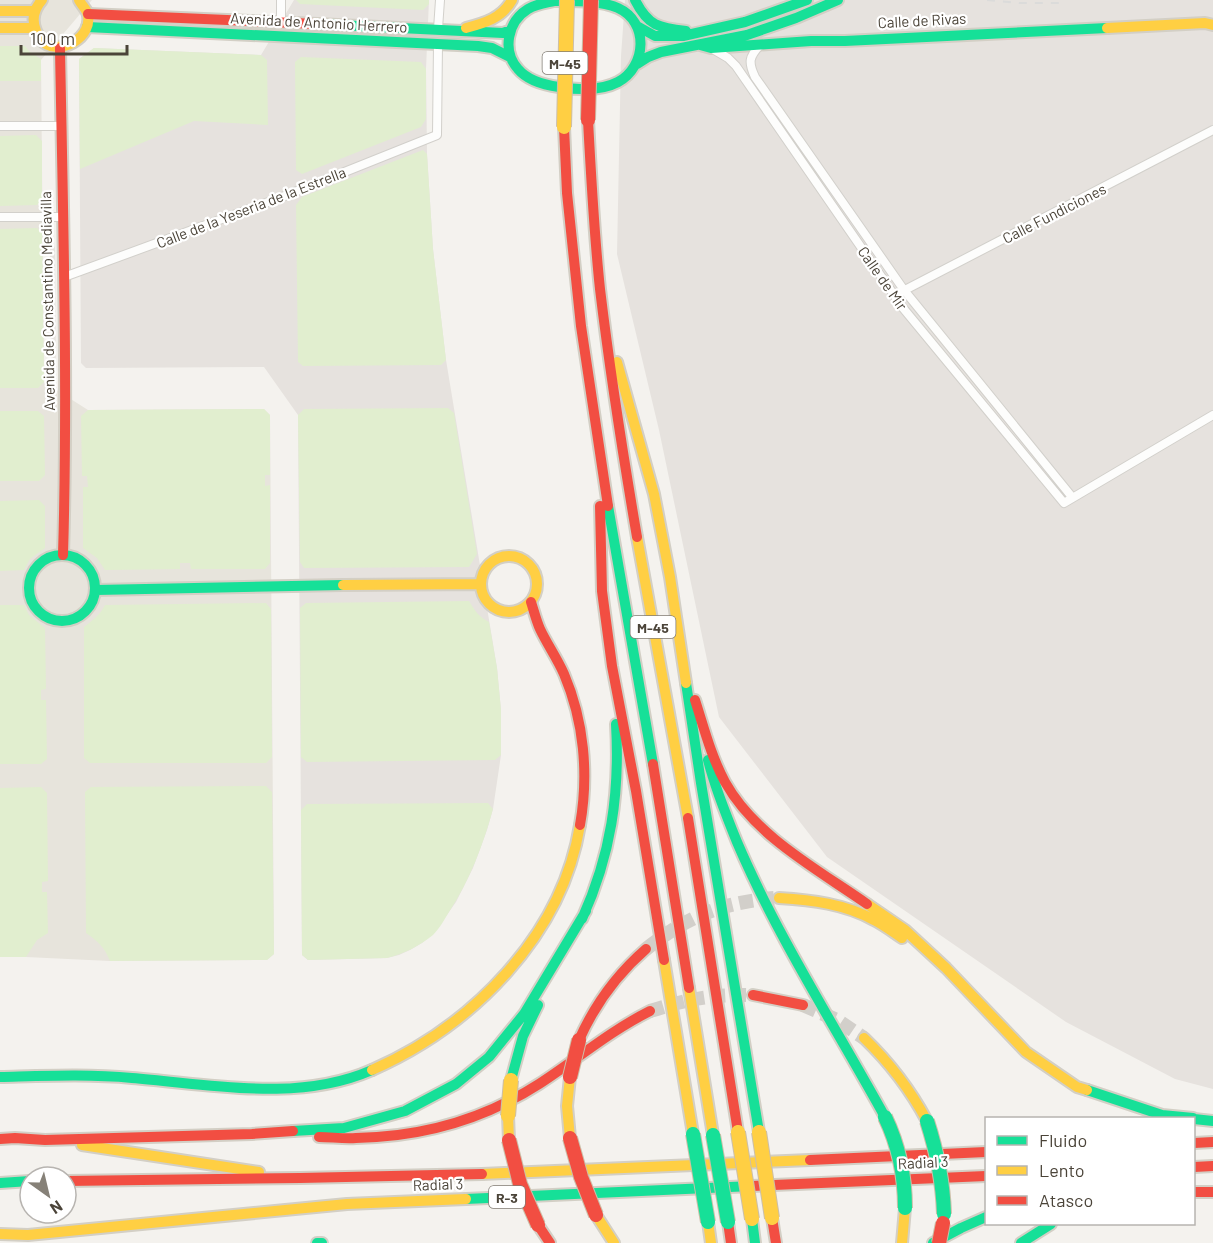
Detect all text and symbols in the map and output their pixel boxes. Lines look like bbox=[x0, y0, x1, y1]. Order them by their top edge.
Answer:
street label: Avenida de Antonio Herrero bbox=[230, 8, 408, 36]
street label: Calle de Rivas bbox=[877, 9, 967, 31]
scale bar bbox=[21, 18, 128, 56]
text: 100 m bbox=[30, 27, 75, 49]
road number: M-45 bbox=[542, 52, 588, 74]
street label: Calle de la Yeseria de la Estrella bbox=[154, 163, 348, 251]
street label: Calle Fundiciones bbox=[999, 179, 1109, 247]
street label: Avenida de Constantino Mediavilla bbox=[36, 191, 58, 411]
street label: Calle de Mir bbox=[854, 243, 912, 314]
road number: M-45 bbox=[630, 616, 676, 638]
legend bbox=[985, 1117, 1195, 1225]
text: Fluido bbox=[1039, 1129, 1087, 1151]
street label: Radial 3 bbox=[897, 1152, 949, 1172]
text: Lento bbox=[1039, 1159, 1085, 1181]
north arrow bbox=[18, 1165, 78, 1225]
street label: Radial 3 bbox=[412, 1174, 464, 1194]
road number: R-3 bbox=[489, 1186, 525, 1208]
text: Atasco bbox=[1039, 1189, 1093, 1211]
text: N bbox=[47, 1197, 66, 1219]

